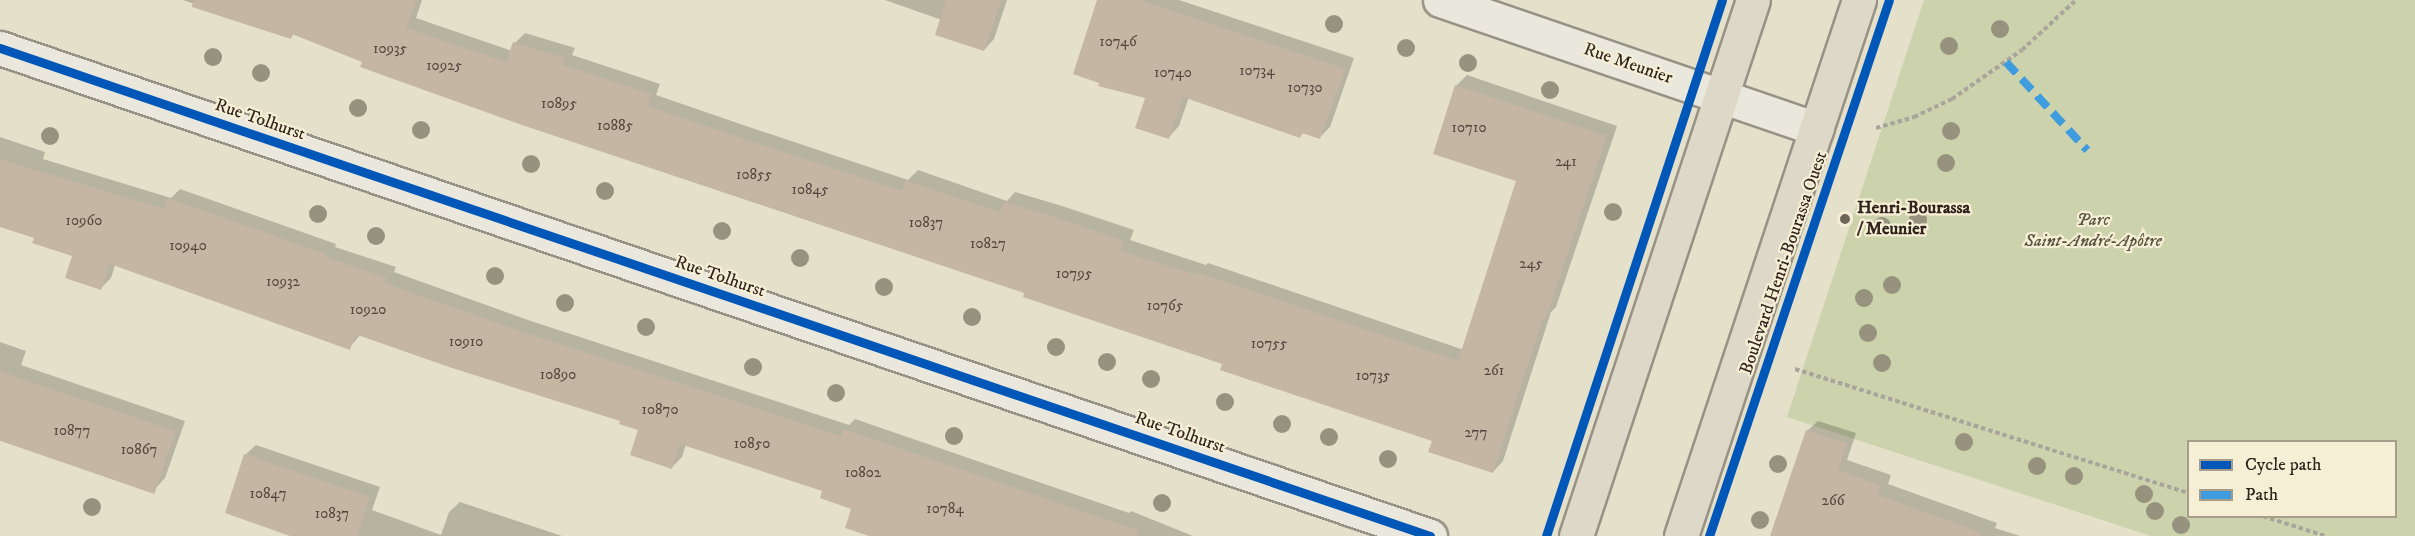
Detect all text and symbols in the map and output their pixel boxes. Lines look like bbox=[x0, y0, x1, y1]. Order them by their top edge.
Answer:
house number: 10746 bbox=[1099, 33, 1137, 51]
street label: Rue Meunier bbox=[1581, 39, 1675, 89]
house number: 10935 bbox=[373, 40, 407, 58]
house number: 10925 bbox=[426, 57, 462, 75]
house number: 10734 bbox=[1239, 62, 1275, 80]
house number: 10740 bbox=[1154, 64, 1192, 82]
house number: 10730 bbox=[1287, 79, 1323, 97]
street label: Rue Tolhurst bbox=[212, 94, 308, 146]
house number: 10895 bbox=[541, 95, 577, 113]
house number: 10885 bbox=[597, 117, 633, 135]
house number: 10710 bbox=[1452, 119, 1486, 137]
street label: Boulevard Henri-Bourassa Ouest bbox=[1736, 149, 1832, 377]
house number: 241 bbox=[1555, 153, 1577, 171]
house number: 10855 bbox=[736, 166, 772, 184]
house number: 10845 bbox=[791, 181, 829, 199]
place label: Henri-Bourassa / Meunier bbox=[1857, 198, 1970, 240]
park label: Parc Saint-André-Apôtre bbox=[2024, 210, 2162, 252]
house number: 10960 bbox=[66, 212, 102, 230]
marker: Henri-Bourassa / Meunier bbox=[1838, 212, 1852, 226]
house number: 10837 bbox=[909, 214, 943, 232]
house number: 10827 bbox=[970, 235, 1006, 253]
house number: 10940 bbox=[169, 237, 207, 255]
street label: Rue Tolhurst bbox=[672, 251, 768, 303]
house number: 245 bbox=[1519, 255, 1543, 273]
house number: 10795 bbox=[1056, 265, 1092, 283]
house number: 10932 bbox=[266, 273, 300, 291]
house number: 10765 bbox=[1147, 297, 1183, 315]
house number: 10920 bbox=[350, 301, 386, 319]
house number: 10910 bbox=[449, 333, 483, 351]
house number: 10755 bbox=[1251, 335, 1287, 353]
house number: 261 bbox=[1484, 362, 1504, 380]
house number: 10890 bbox=[540, 366, 576, 384]
house number: 10735 bbox=[1356, 367, 1390, 385]
house number: 10870 bbox=[641, 401, 679, 419]
street label: Rue Tolhurst bbox=[1132, 407, 1228, 459]
house number: 10877 bbox=[54, 422, 90, 440]
house number: 277 bbox=[1465, 424, 1487, 442]
house number: 10850 bbox=[734, 435, 770, 453]
legend bbox=[2187, 440, 2397, 518]
house number: 10867 bbox=[121, 441, 157, 459]
text: Cycle path bbox=[2245, 454, 2322, 476]
house number: 10802 bbox=[845, 464, 881, 482]
text: Path bbox=[2245, 484, 2278, 506]
house number: 10847 bbox=[249, 485, 287, 503]
house number: 266 bbox=[1822, 492, 1844, 510]
house number: 10784 bbox=[926, 500, 964, 518]
house number: 10837 bbox=[315, 505, 349, 523]

